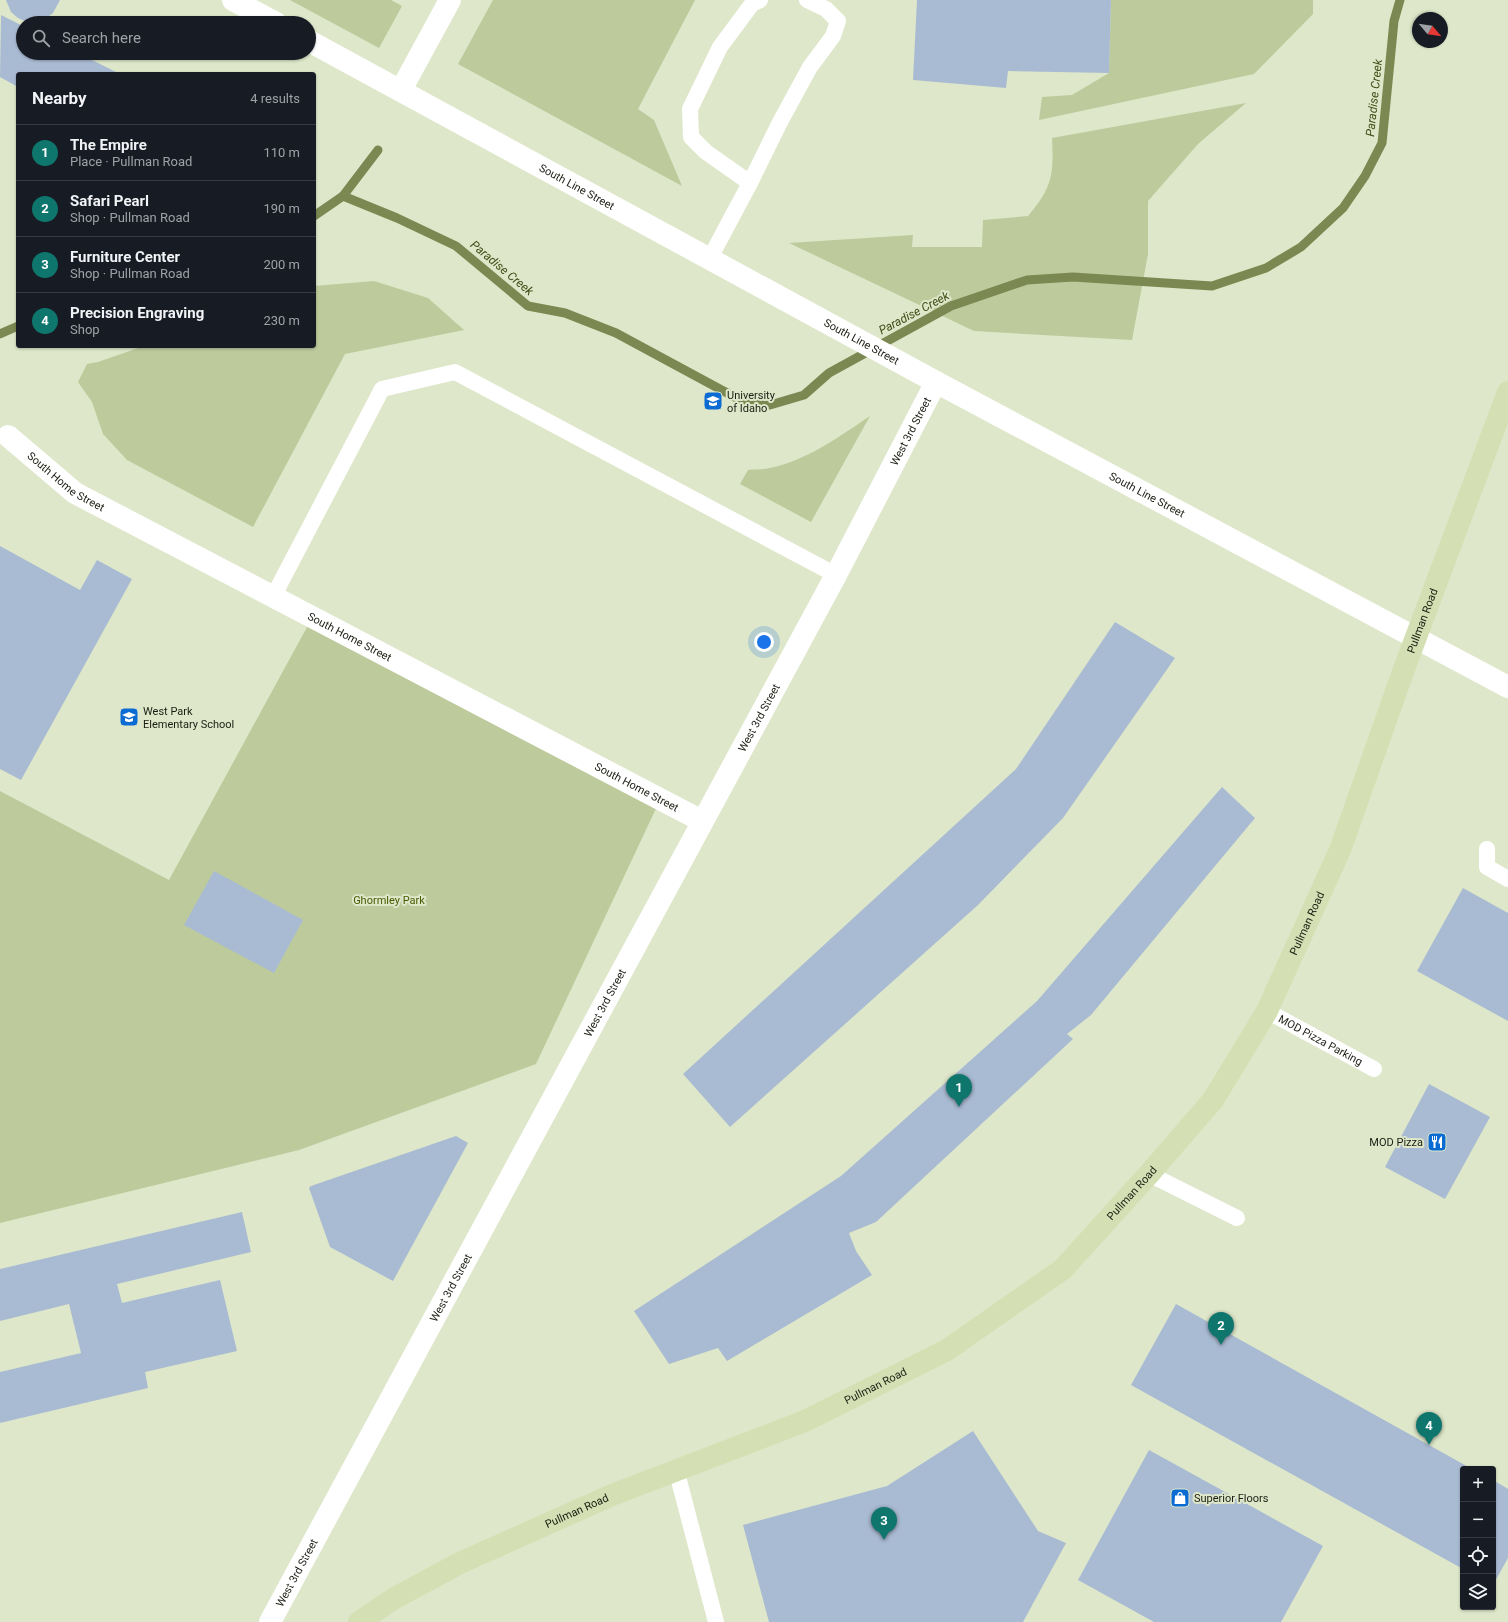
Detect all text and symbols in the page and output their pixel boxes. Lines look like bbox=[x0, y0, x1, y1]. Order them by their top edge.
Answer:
north arrow bbox=[1412, 12, 1448, 48]
search box bbox=[16, 16, 316, 60]
icon: search bbox=[30, 27, 52, 49]
text: Search here bbox=[62, 29, 141, 47]
water label: Paradise Creek bbox=[1363, 57, 1385, 137]
text: Nearby bbox=[32, 88, 87, 108]
text: 4 results bbox=[250, 91, 300, 106]
text: The Empire bbox=[70, 136, 147, 154]
text: 1 bbox=[41, 145, 49, 160]
text: 110 m bbox=[263, 145, 300, 160]
text: Place · Pullman Road bbox=[70, 154, 192, 169]
street label: South Line Street bbox=[537, 161, 617, 213]
text: Safari Pearl bbox=[70, 192, 149, 210]
text: 2 bbox=[41, 201, 49, 216]
text: 190 m bbox=[263, 201, 300, 216]
text: Shop · Pullman Road bbox=[70, 210, 190, 225]
water label: Paradise Creek bbox=[468, 238, 537, 299]
text: Furniture Center bbox=[70, 248, 180, 266]
text: 3 bbox=[41, 257, 49, 272]
text: 200 m bbox=[263, 257, 300, 272]
text: Shop · Pullman Road bbox=[70, 266, 190, 281]
water label: Paradise Creek bbox=[876, 288, 953, 337]
text: Precision Engraving bbox=[70, 304, 204, 322]
text: 4 bbox=[41, 313, 49, 328]
text: 230 m bbox=[263, 313, 300, 328]
street label: South Line Street bbox=[821, 316, 902, 368]
text: Shop bbox=[70, 322, 100, 337]
place label: University of Idaho bbox=[727, 389, 776, 415]
school or university icon: University of Idaho bbox=[702, 390, 724, 412]
street label: West 3rd Street bbox=[888, 395, 934, 468]
street label: South Home Street bbox=[25, 449, 107, 514]
street label: South Line Street bbox=[1107, 470, 1187, 521]
street label: Pullman Road bbox=[1405, 587, 1441, 655]
street label: South Home Street bbox=[305, 610, 394, 665]
your location bbox=[754, 632, 774, 652]
street label: West 3rd Street bbox=[736, 681, 783, 754]
place label: West Park Elementary School bbox=[143, 705, 234, 731]
school or university icon: West Park Elementary School bbox=[118, 706, 140, 728]
street label: South Home Street bbox=[592, 760, 681, 815]
street label: Pullman Road bbox=[1287, 890, 1327, 957]
park label: Ghormley Park bbox=[353, 894, 425, 907]
street label: West 3rd Street bbox=[582, 966, 629, 1039]
street label: MOD Pizza Parking bbox=[1276, 1012, 1365, 1069]
pin: 1 bbox=[946, 1074, 972, 1107]
restaurant icon: MOD Pizza bbox=[1426, 1131, 1448, 1153]
place label: MOD Pizza bbox=[1369, 1136, 1423, 1149]
street label: Pullman Road bbox=[1104, 1164, 1160, 1223]
street label: West 3rd Street bbox=[428, 1251, 475, 1324]
pin: 2 bbox=[1208, 1312, 1234, 1345]
street label: Pullman Road bbox=[842, 1365, 909, 1407]
pin: 4 bbox=[1416, 1412, 1442, 1445]
map controls bbox=[1460, 1466, 1496, 1610]
button: + bbox=[1460, 1466, 1496, 1502]
shop icon: Superior Floors bbox=[1169, 1487, 1191, 1509]
street label: Pullman Road bbox=[543, 1491, 611, 1531]
place label: Superior Floors bbox=[1194, 1492, 1269, 1505]
button: − bbox=[1460, 1502, 1496, 1538]
pin: 3 bbox=[871, 1507, 897, 1540]
street label: West 3rd Street bbox=[273, 1536, 321, 1609]
button: locate bbox=[1460, 1538, 1496, 1574]
button: layers bbox=[1460, 1574, 1496, 1610]

